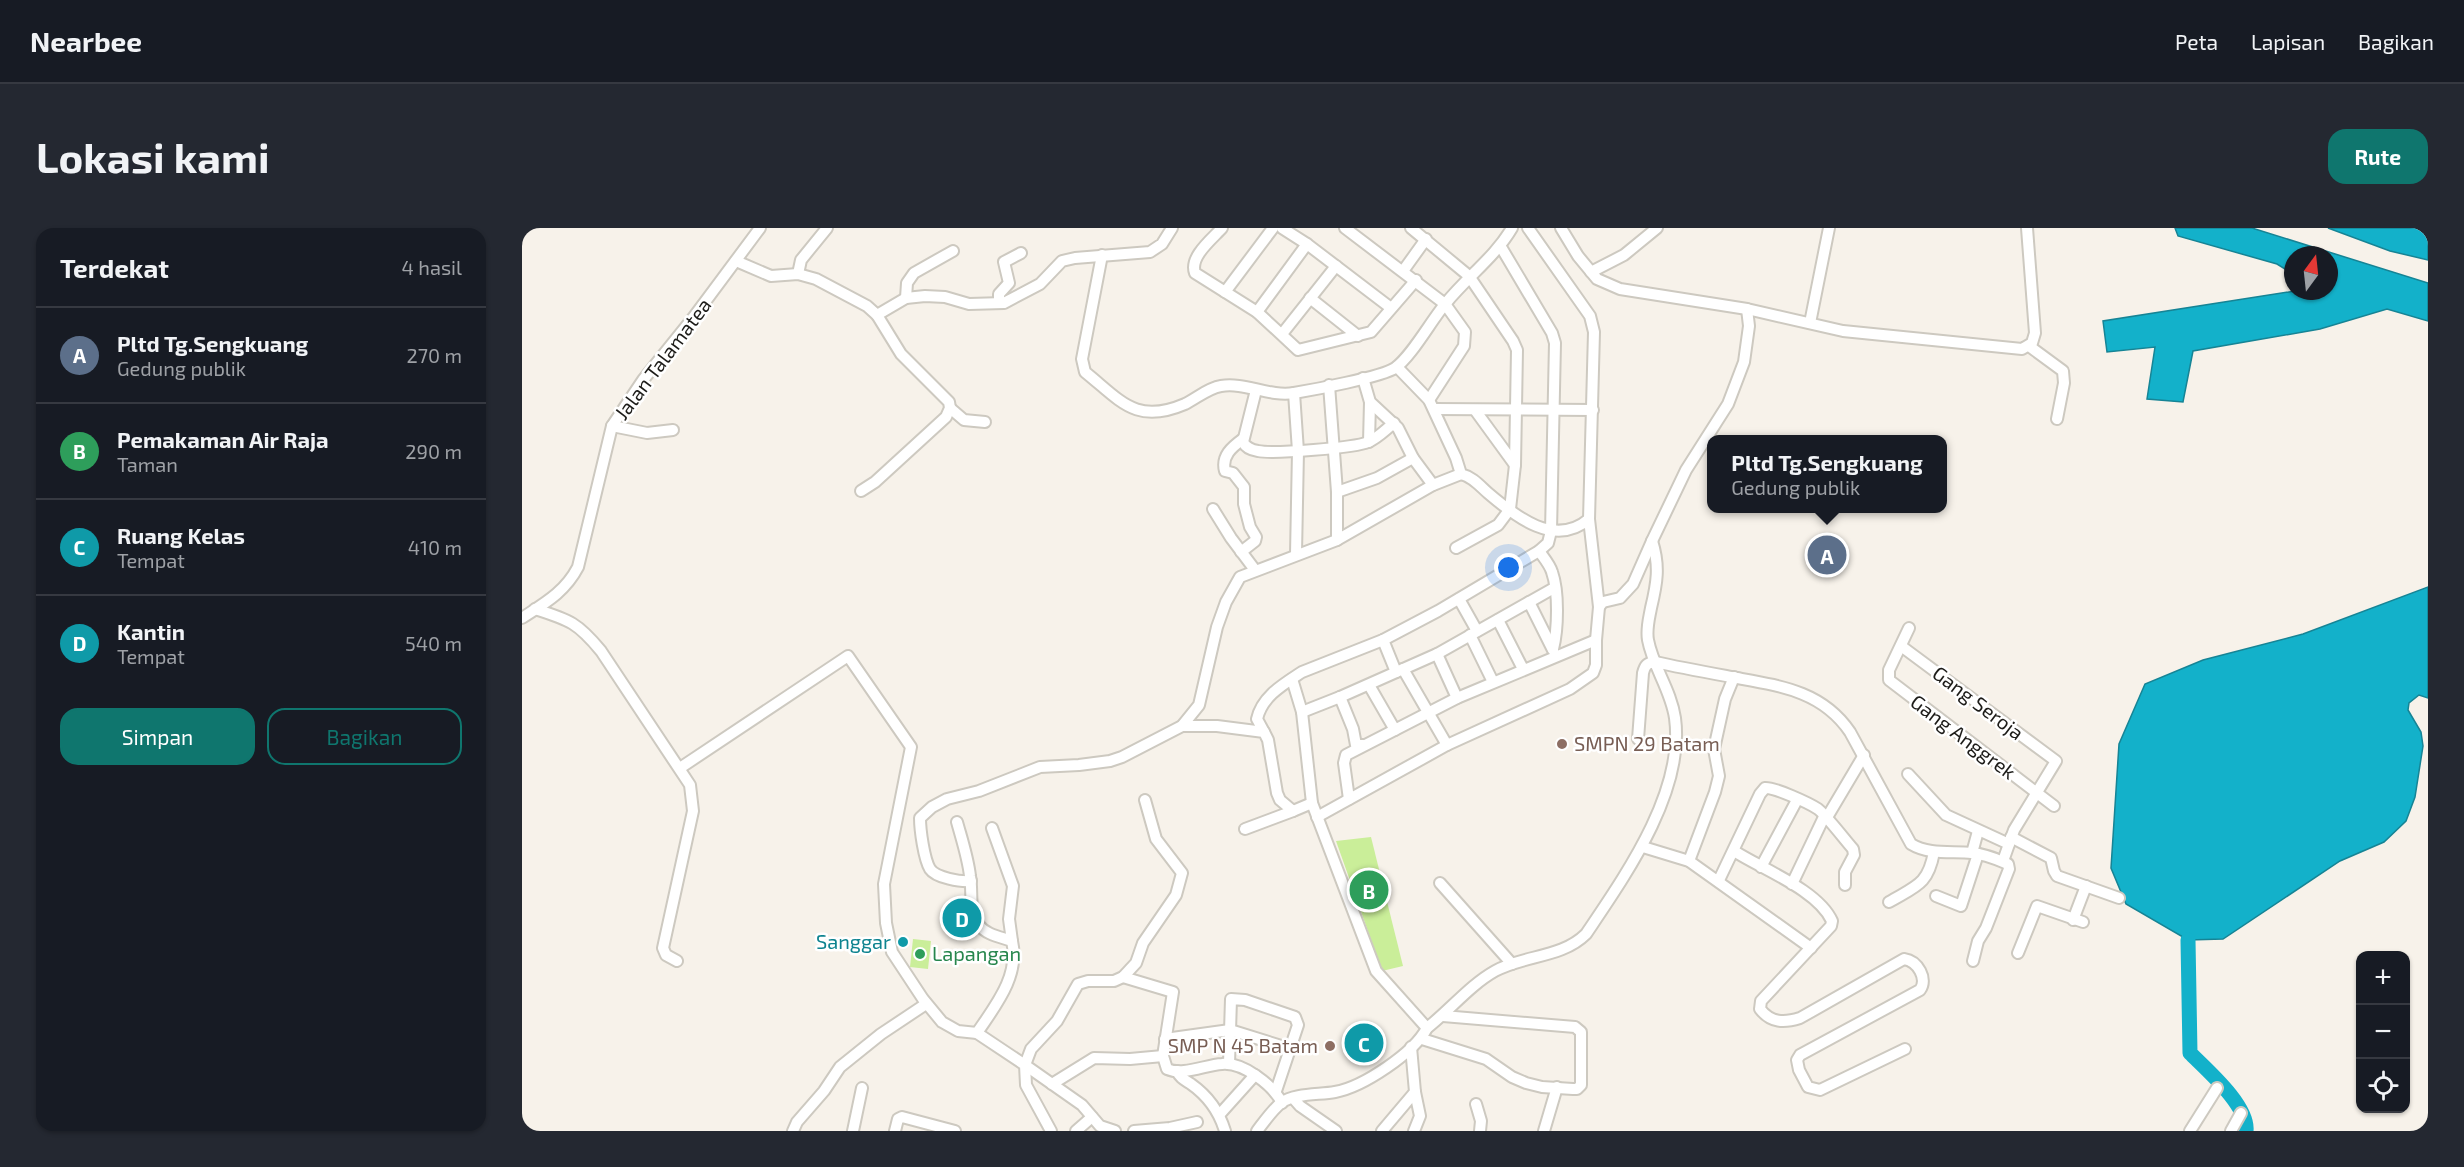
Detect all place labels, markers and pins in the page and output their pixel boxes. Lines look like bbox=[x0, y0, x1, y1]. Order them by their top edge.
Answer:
pin: A bbox=[1808, 532, 1846, 578]
place label: SMPN 29 Batam bbox=[1574, 731, 1720, 755]
marker: SMPN 29 Batam bbox=[1555, 737, 1569, 751]
pin: B bbox=[1350, 868, 1388, 912]
pin: D bbox=[942, 896, 982, 940]
place label: Sanggar bbox=[816, 929, 891, 953]
marker: Sanggar bbox=[896, 935, 910, 949]
place label: Lapangan bbox=[932, 941, 1021, 965]
marker: Lapangan bbox=[913, 947, 927, 961]
pin: C bbox=[1344, 1020, 1384, 1066]
place label: SMP N 45 Batam bbox=[1168, 1033, 1318, 1057]
marker: SMP N 45 Batam bbox=[1323, 1039, 1337, 1053]

